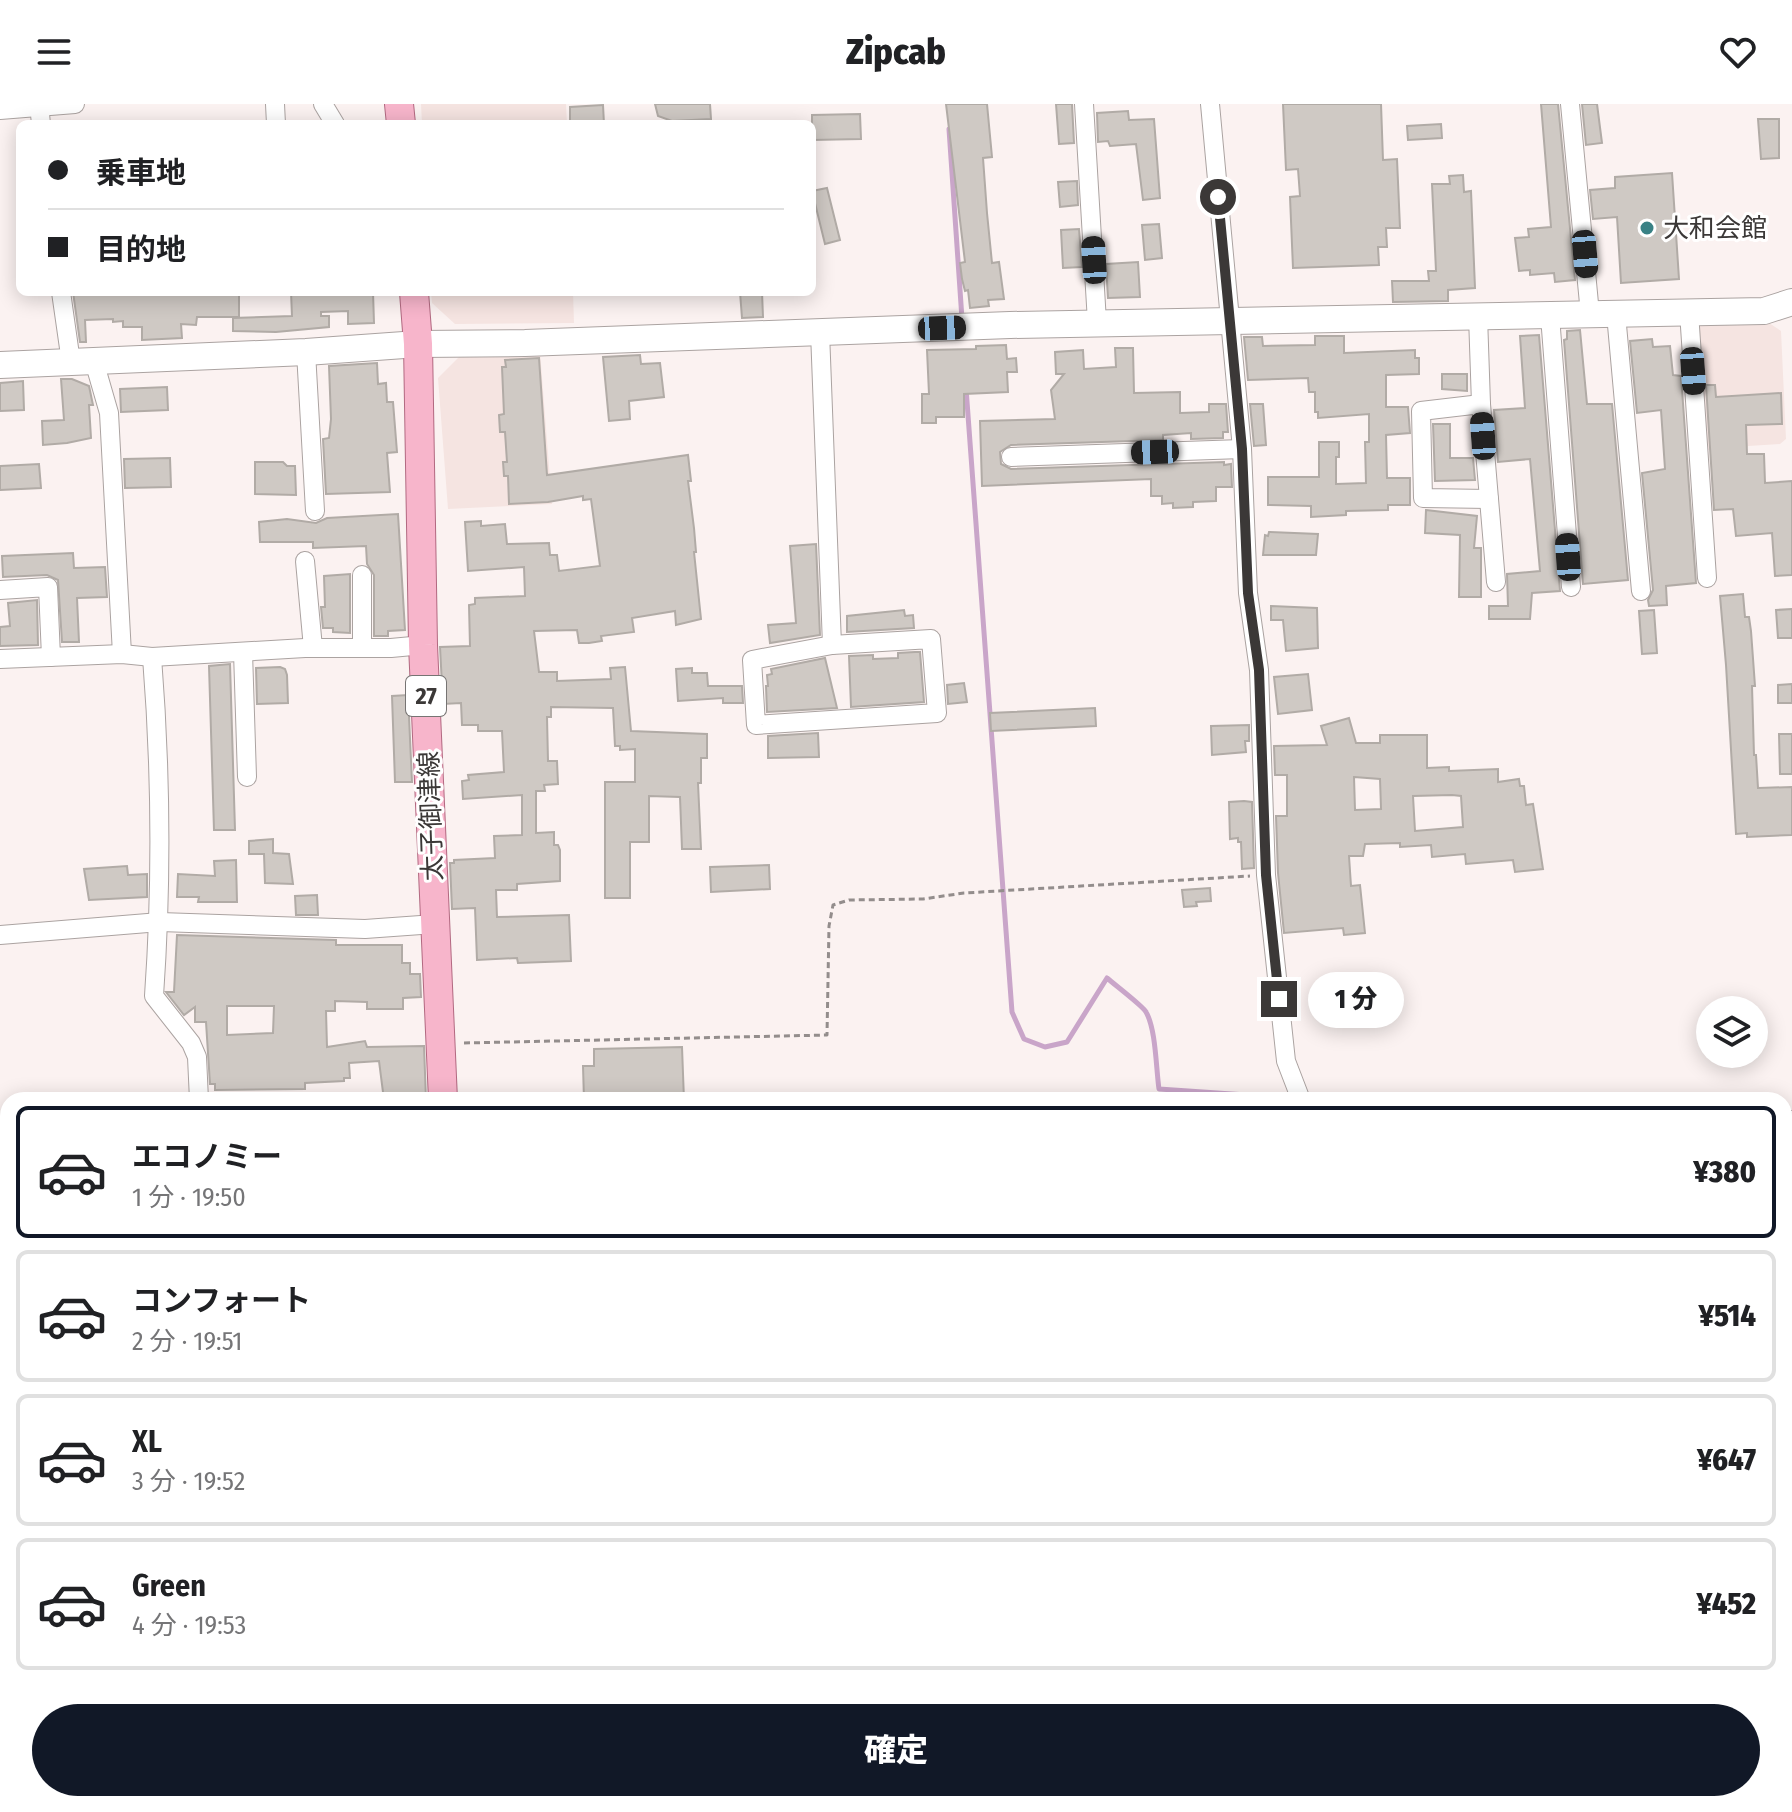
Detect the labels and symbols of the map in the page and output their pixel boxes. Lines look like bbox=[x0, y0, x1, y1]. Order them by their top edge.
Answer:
route start bbox=[1200, 179, 1236, 215]
place label: 大和会館 bbox=[1663, 213, 1767, 244]
marker: 大和会館 bbox=[1638, 219, 1656, 237]
car bbox=[1571, 229, 1599, 279]
car bbox=[1081, 235, 1107, 285]
car bbox=[918, 315, 966, 341]
car bbox=[1679, 346, 1707, 396]
car bbox=[1469, 411, 1497, 461]
car bbox=[1131, 439, 1179, 465]
car bbox=[1554, 532, 1582, 582]
road number: 27 bbox=[406, 676, 446, 716]
street label: 太子御津線 bbox=[413, 750, 449, 882]
callout: 1 分 bbox=[1307, 971, 1403, 1027]
route end bbox=[1261, 981, 1297, 1017]

